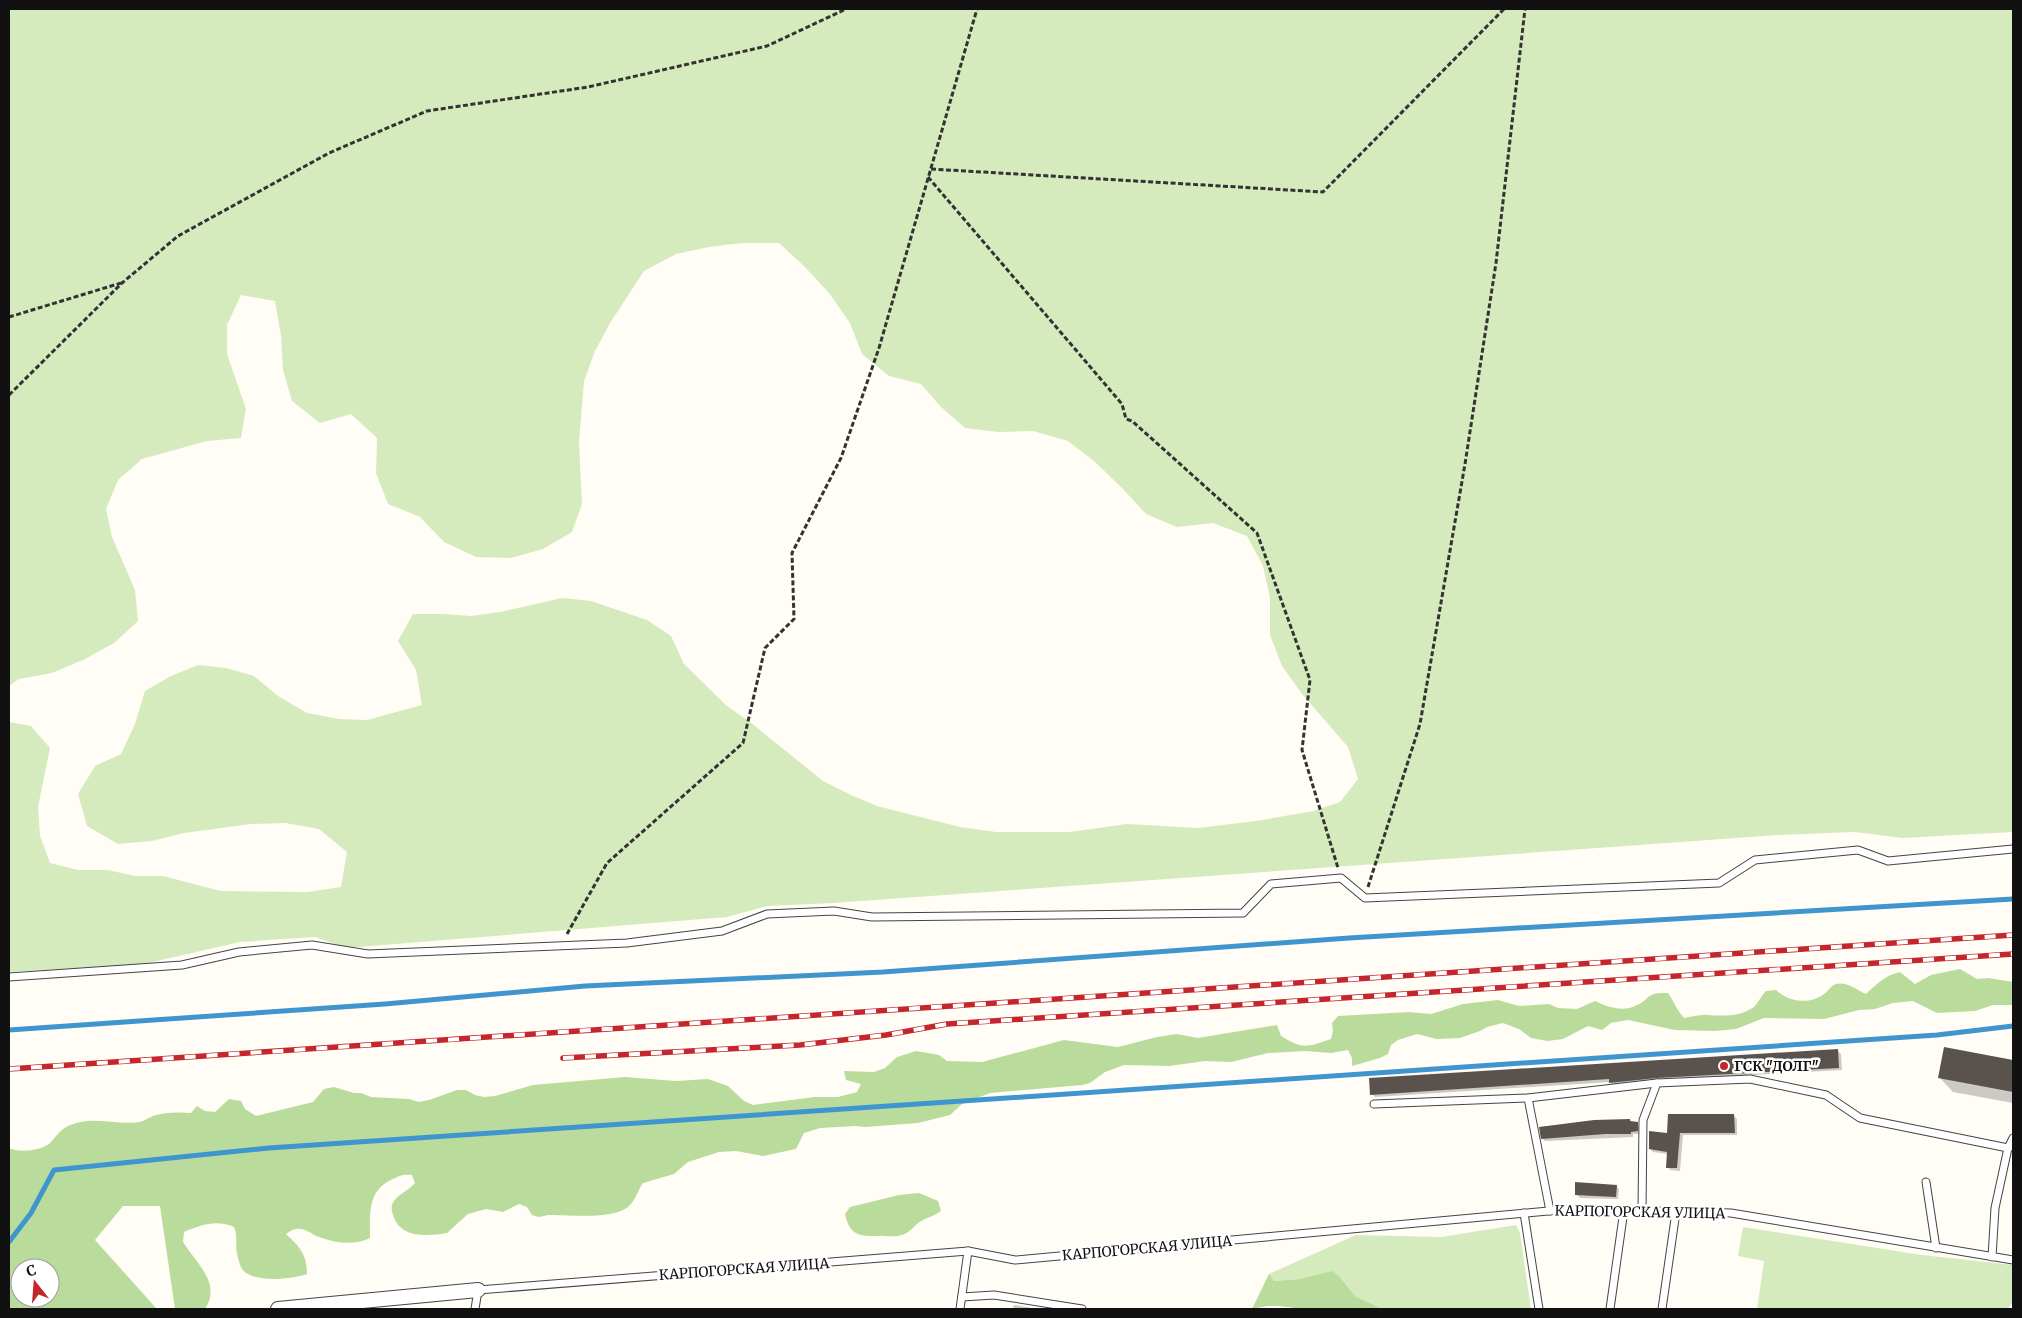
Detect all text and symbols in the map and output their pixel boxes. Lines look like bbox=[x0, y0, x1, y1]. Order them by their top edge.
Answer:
place label: ГСК "ДОЛГ" bbox=[1734, 1057, 1819, 1075]
marker: ГСК "ДОЛГ" bbox=[1718, 1060, 1730, 1072]
street label: КАРПОГОРСКАЯ УЛИЦА bbox=[1555, 1202, 1726, 1222]
street label: КАРПОГОРСКАЯ УЛИЦА bbox=[1061, 1232, 1233, 1264]
street label: КАРПОГОРСКАЯ УЛИЦА bbox=[658, 1254, 830, 1284]
north arrow bbox=[10, 1258, 60, 1308]
text: С bbox=[24, 1261, 38, 1281]

